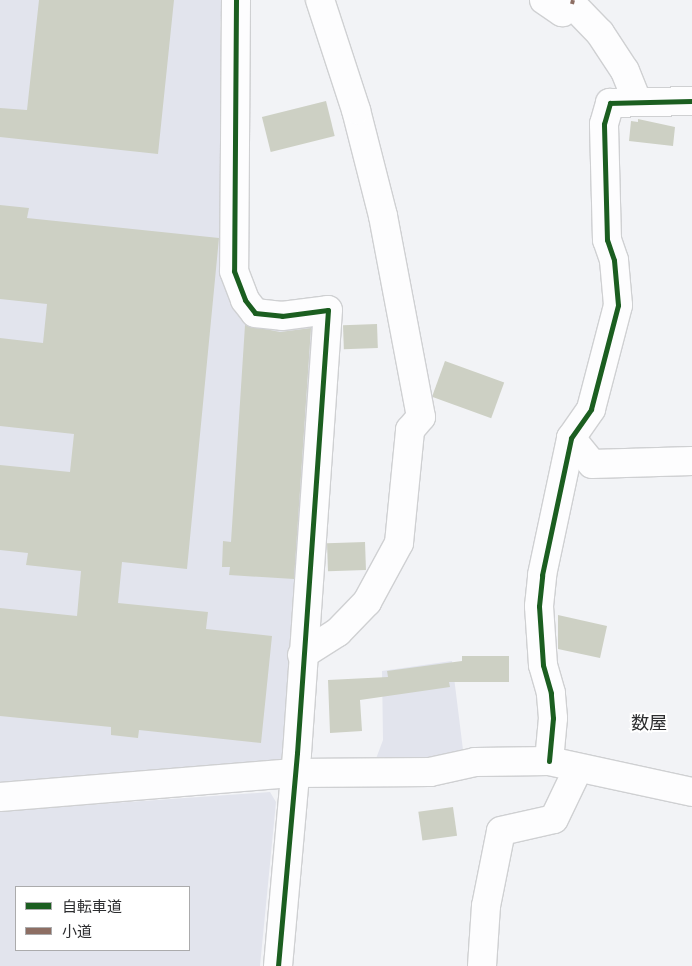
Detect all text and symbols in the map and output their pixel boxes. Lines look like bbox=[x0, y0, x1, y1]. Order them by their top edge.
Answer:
district label: 数屋 bbox=[631, 712, 667, 734]
legend bbox=[15, 886, 190, 951]
text: 自転車道 bbox=[62, 898, 122, 916]
text: 小道 bbox=[62, 923, 92, 941]

